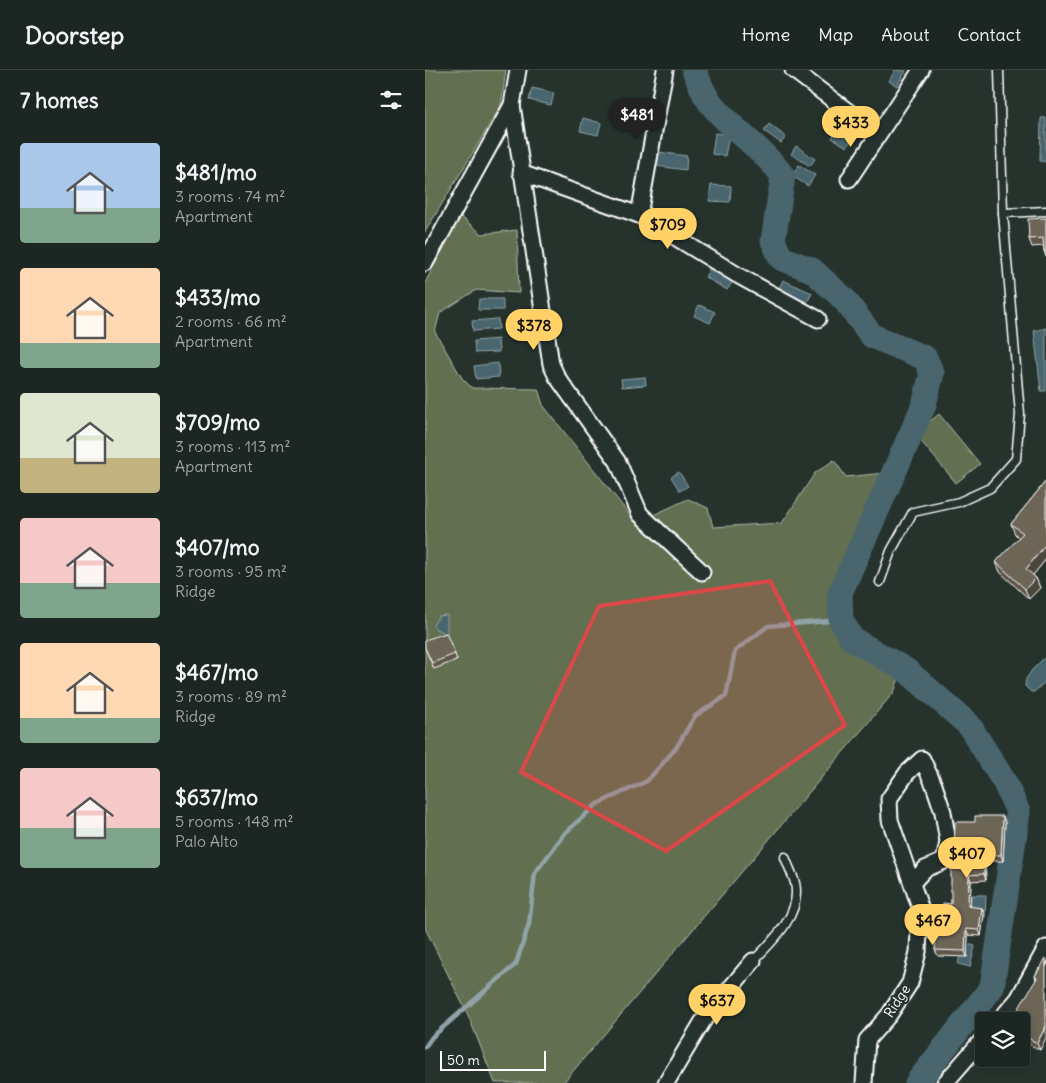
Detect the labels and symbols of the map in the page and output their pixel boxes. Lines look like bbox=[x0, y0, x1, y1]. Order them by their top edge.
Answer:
pin: $481 bbox=[607, 98, 667, 140]
pin: $433 bbox=[821, 106, 881, 148]
pin: $709 bbox=[638, 208, 698, 250]
pin: $378 bbox=[504, 308, 564, 351]
pin: $407 bbox=[937, 836, 997, 879]
pin: $467 bbox=[903, 904, 963, 946]
street label: Ridge bbox=[880, 981, 914, 1021]
pin: $637 bbox=[687, 984, 747, 1026]
scale bar bbox=[440, 1048, 546, 1071]

